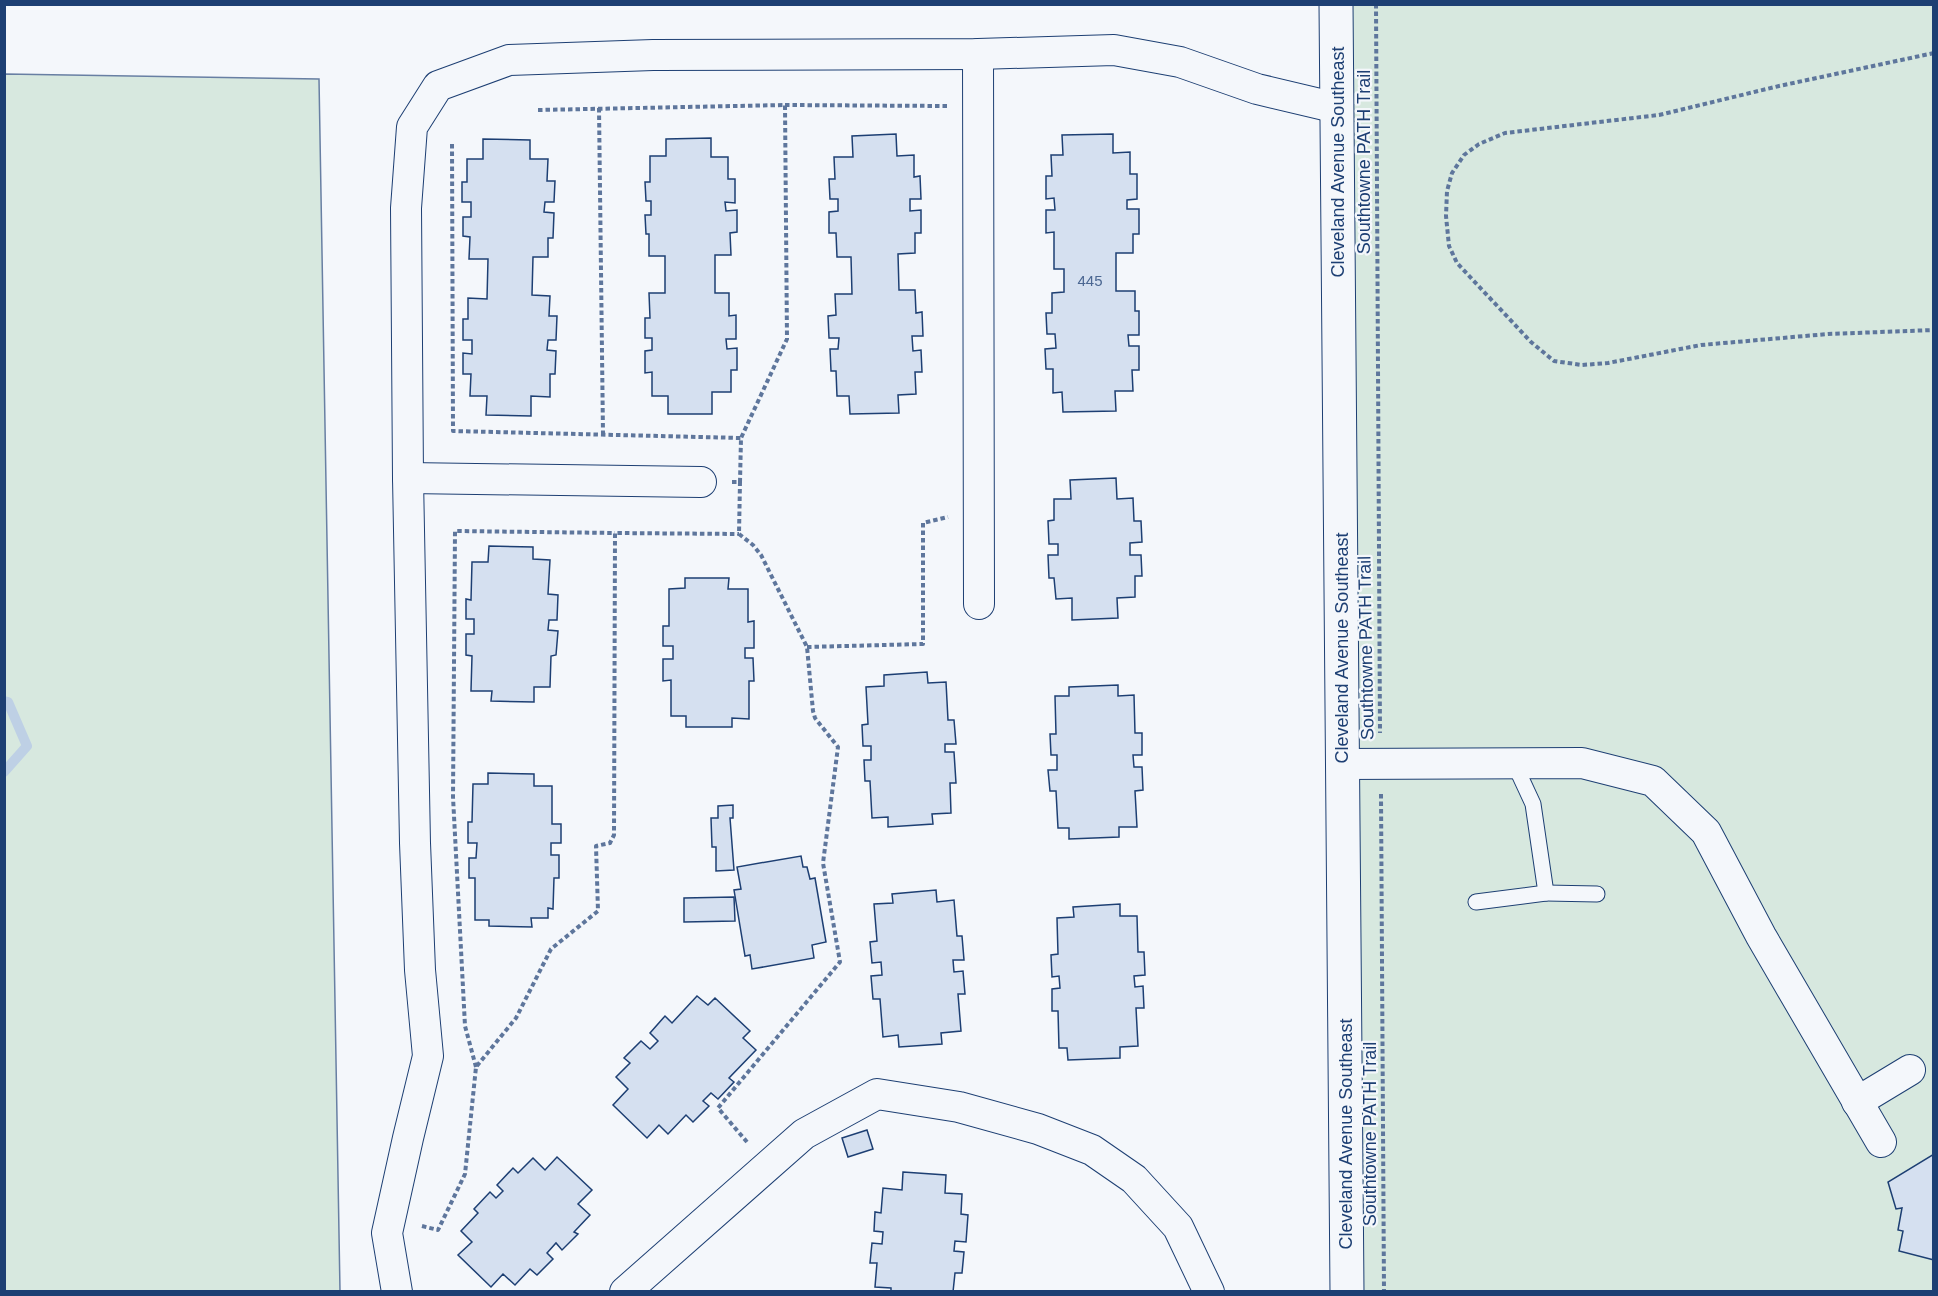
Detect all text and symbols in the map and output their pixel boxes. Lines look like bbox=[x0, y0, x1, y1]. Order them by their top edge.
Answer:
street label: Cleveland Avenue Southeast bbox=[1328, 47, 1348, 277]
street label: Southtowne PATH Trail bbox=[1354, 70, 1374, 254]
house number: 445 bbox=[1077, 272, 1103, 289]
street label: Cleveland Avenue Southeast bbox=[1332, 533, 1352, 763]
street label: Southtowne PATH Trail bbox=[1354, 556, 1378, 740]
street label: Cleveland Avenue Southeast bbox=[1336, 1019, 1356, 1249]
street label: Southtowne PATH Trail bbox=[1360, 1042, 1380, 1226]

